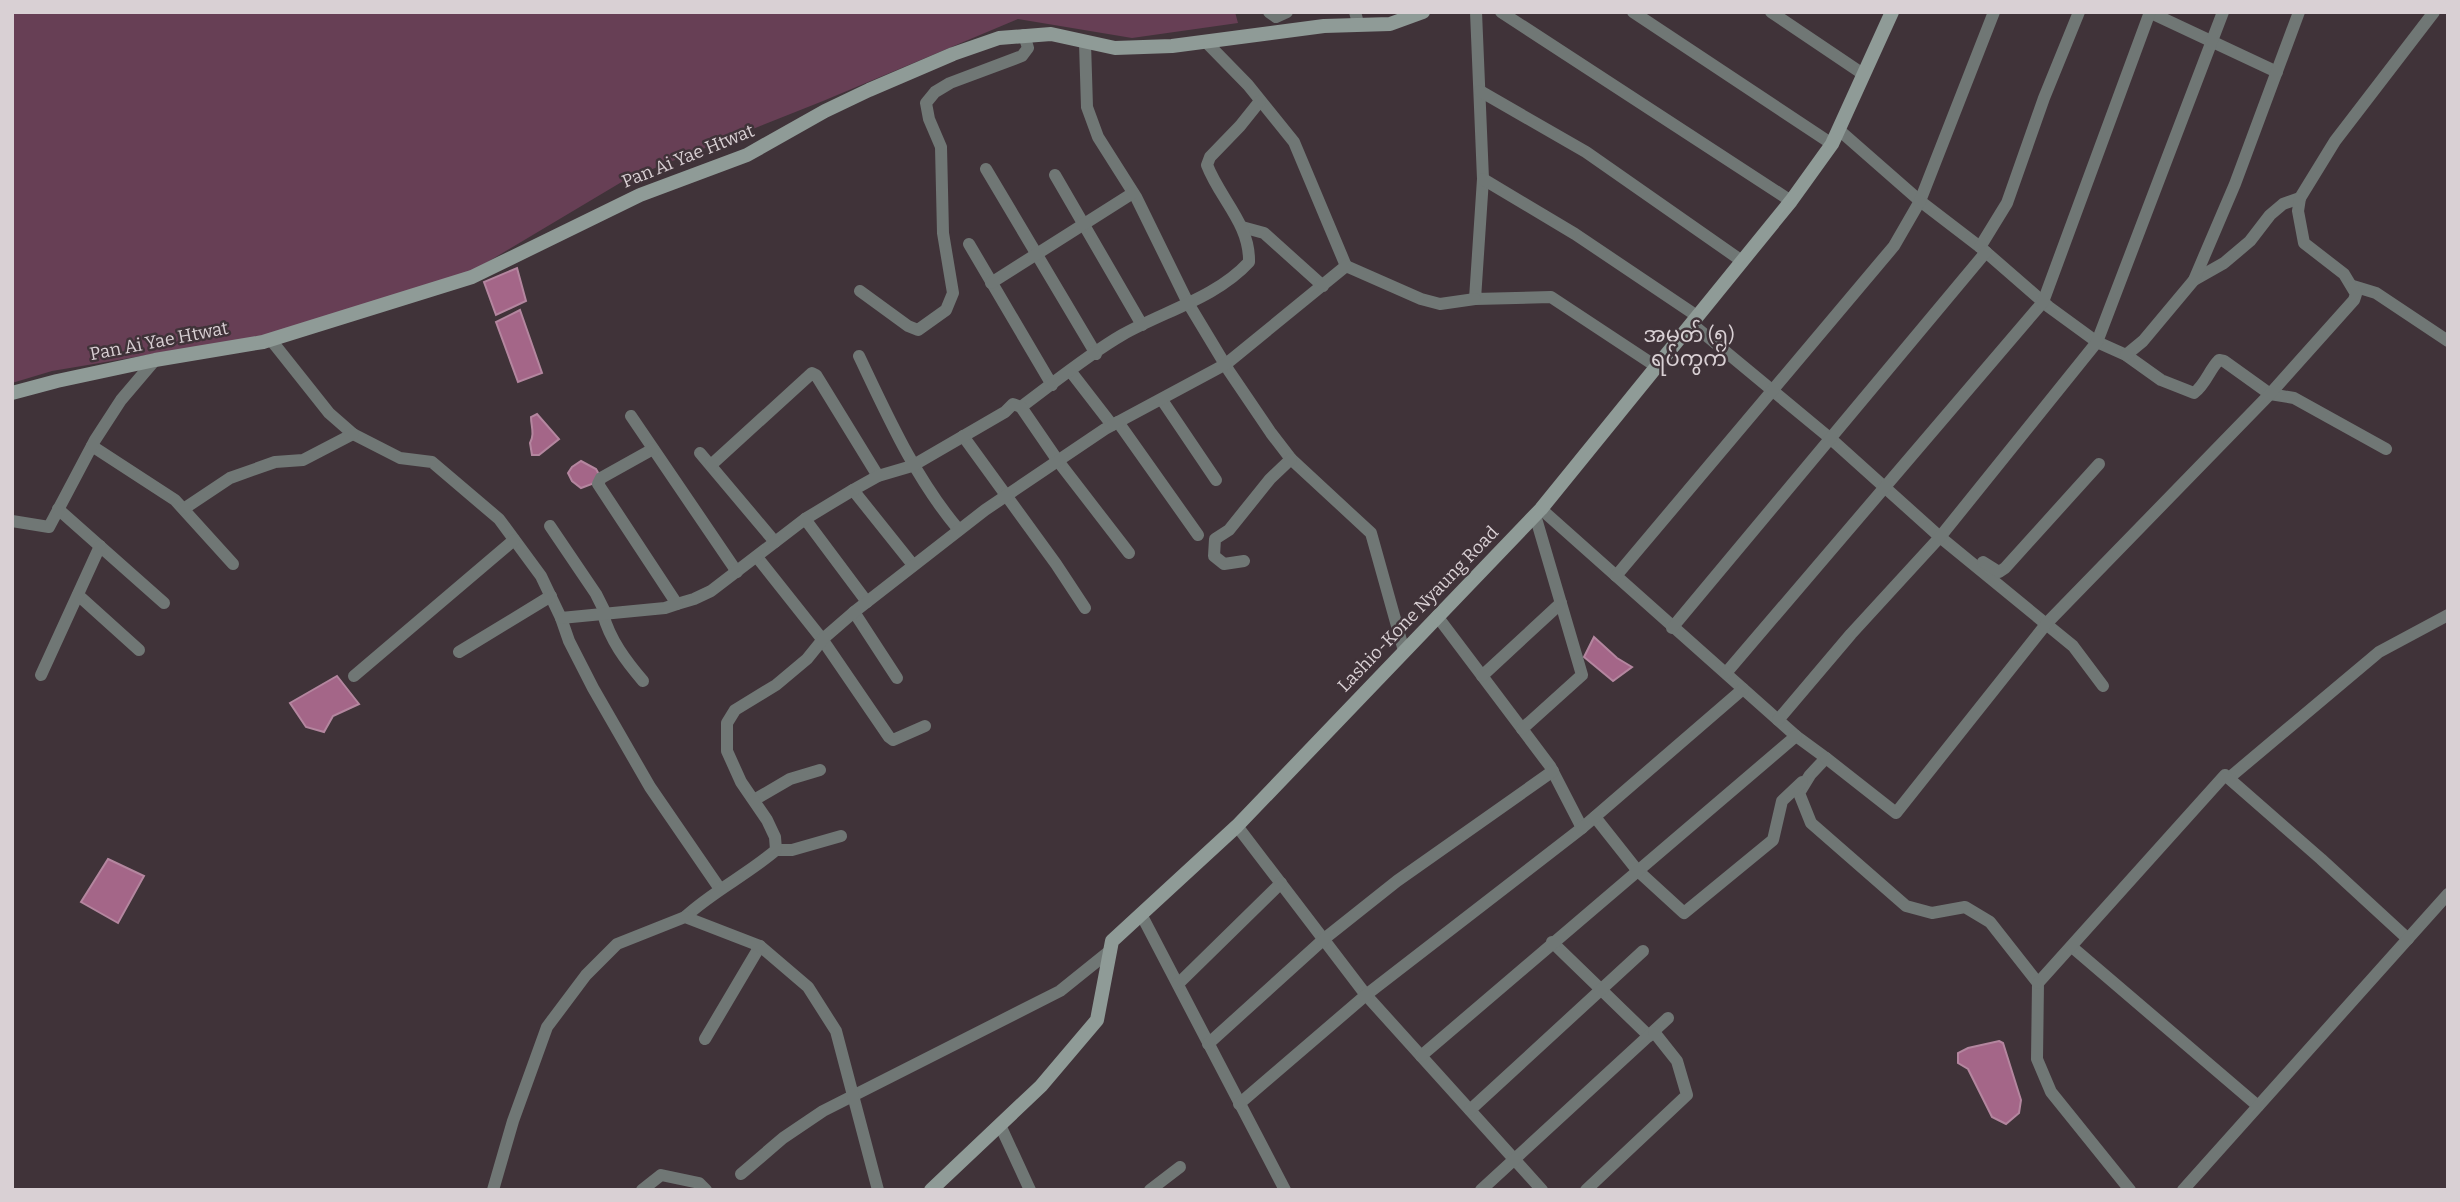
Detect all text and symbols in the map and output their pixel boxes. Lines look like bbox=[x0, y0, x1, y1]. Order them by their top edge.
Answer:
street label: Pan Ai Yae Htwat bbox=[619, 119, 758, 193]
street label: Pan Ai Yae Htwat bbox=[88, 317, 231, 365]
district label: အမှတ် (၅) ရပ်ကွက် bbox=[1643, 319, 1735, 376]
street label: Lashio-Kone Nyaung Road bbox=[1333, 521, 1503, 696]

